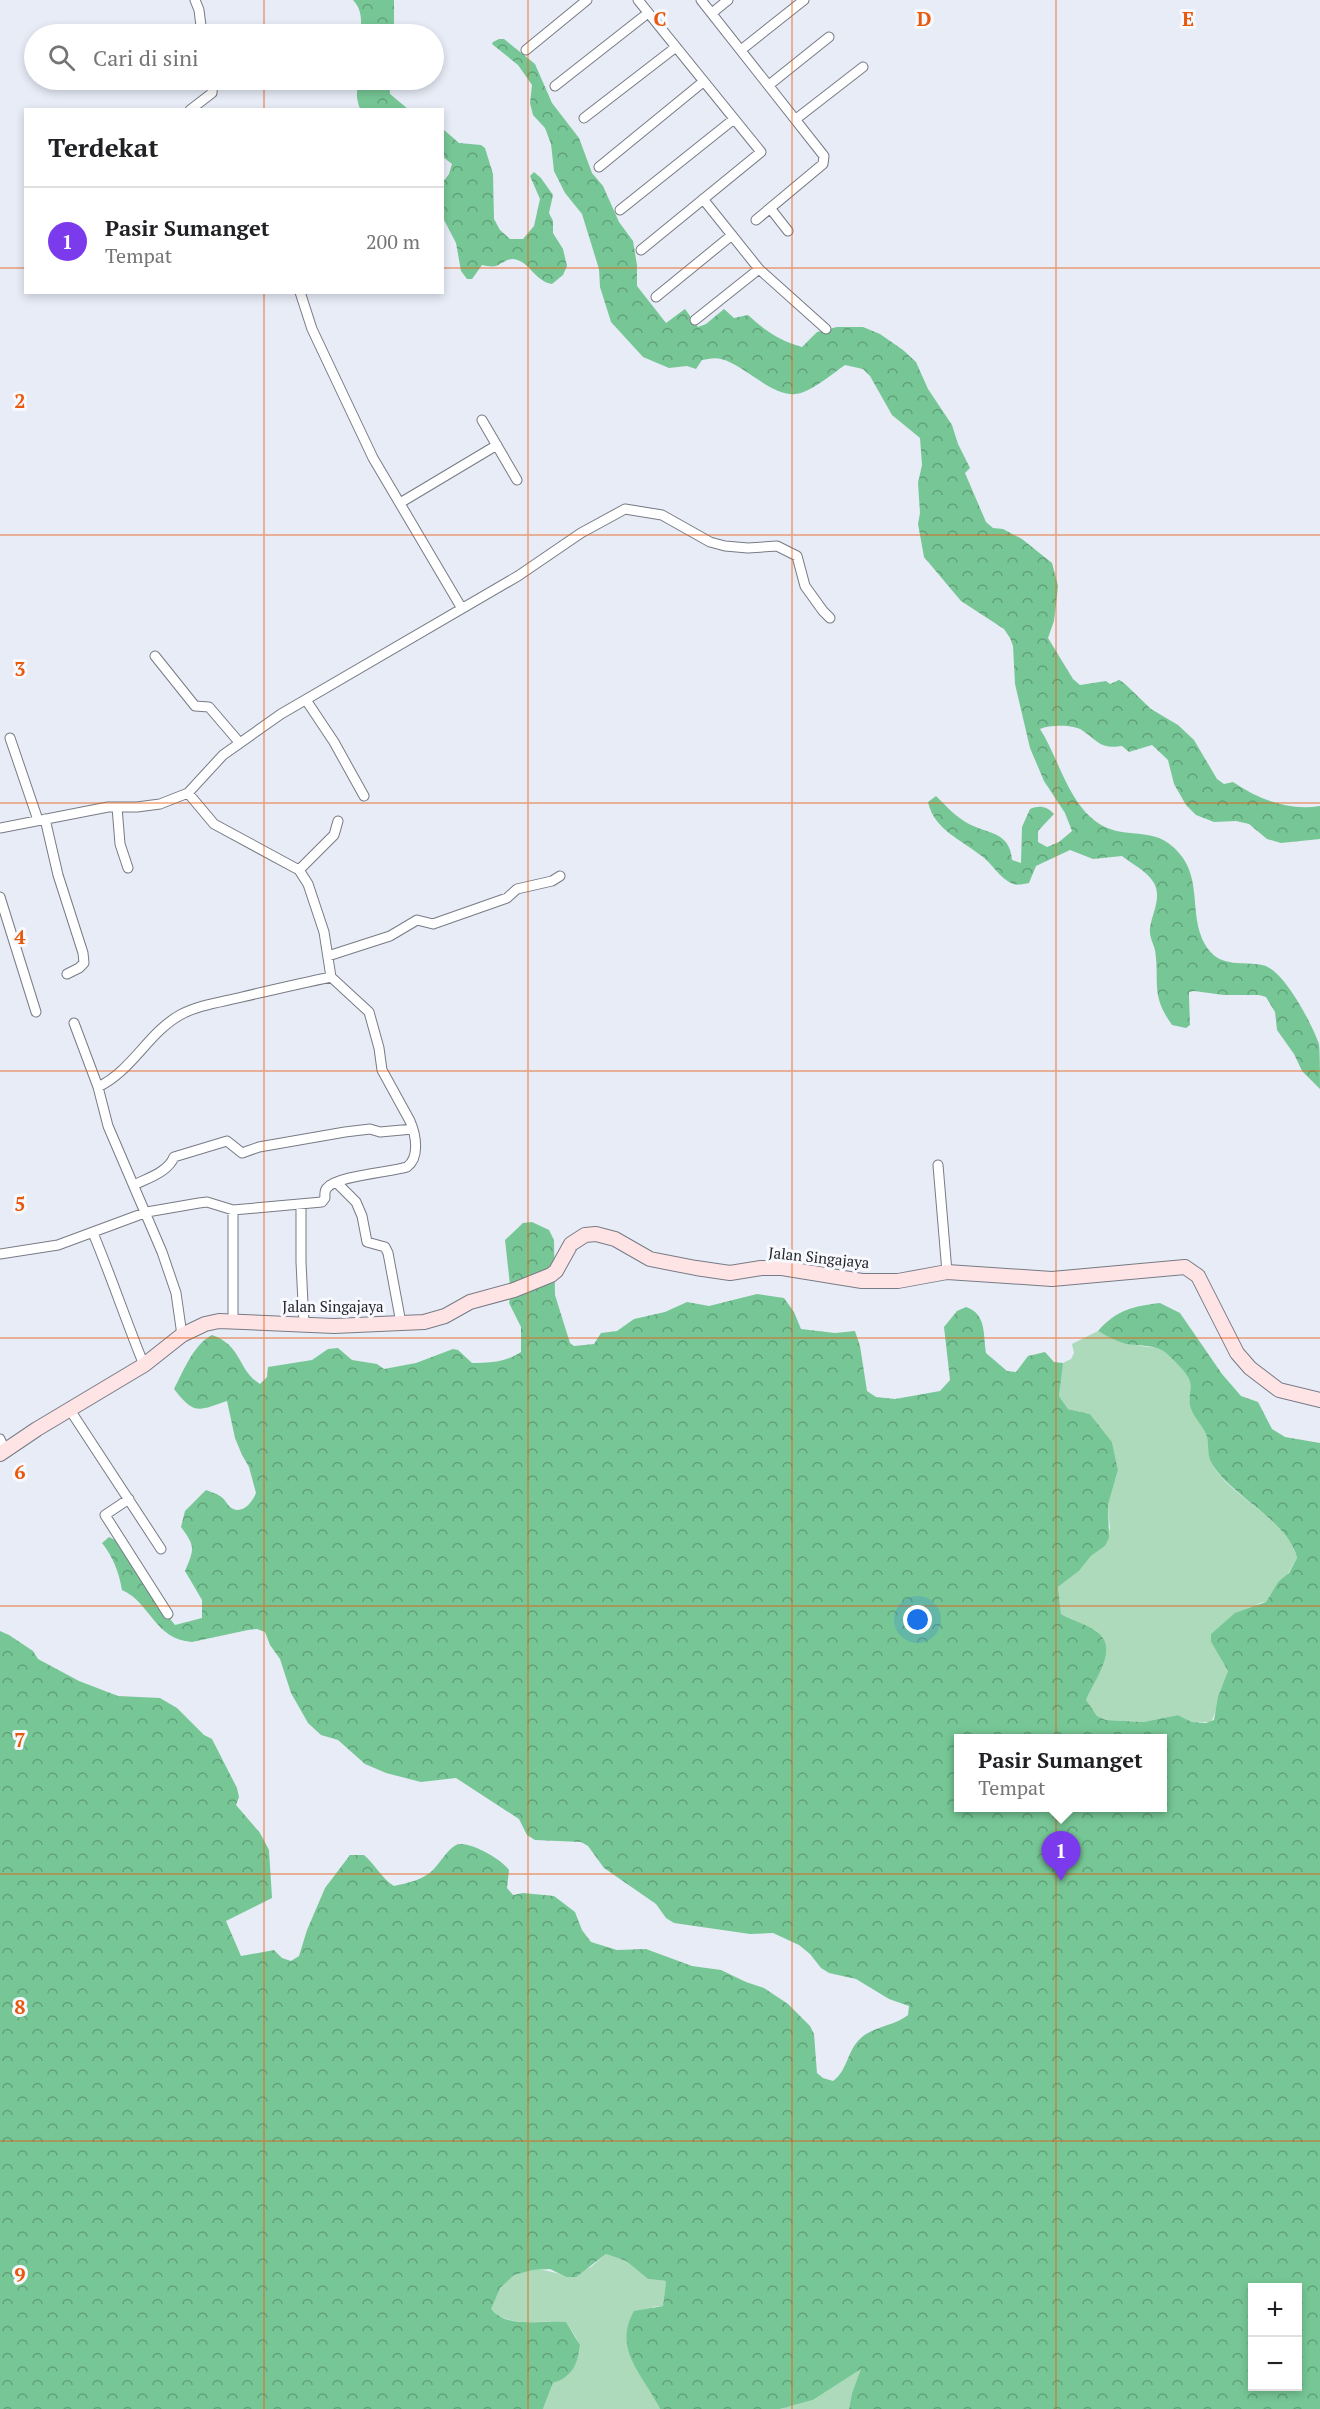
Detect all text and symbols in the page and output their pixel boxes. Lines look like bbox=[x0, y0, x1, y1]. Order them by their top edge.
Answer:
text: C bbox=[653, 5, 667, 32]
text: D bbox=[917, 5, 931, 32]
text: E bbox=[1182, 5, 1194, 32]
search box bbox=[24, 24, 444, 90]
icon: search bbox=[45, 41, 78, 74]
text: Cari di sini bbox=[93, 43, 199, 72]
text: Terdekat bbox=[48, 130, 159, 164]
text: Pasir Sumanget bbox=[105, 213, 270, 242]
text: 1 bbox=[62, 228, 73, 255]
text: 200 m bbox=[366, 228, 420, 255]
text: Tempat bbox=[105, 242, 172, 269]
text: 2 bbox=[14, 387, 26, 414]
text: 3 bbox=[14, 655, 26, 682]
text: 4 bbox=[14, 923, 26, 950]
text: 5 bbox=[14, 1190, 26, 1217]
street label: Jalan Singajaya bbox=[768, 1242, 871, 1272]
street label: Jalan Singajaya bbox=[282, 1296, 384, 1316]
text: 6 bbox=[14, 1458, 26, 1485]
your location bbox=[903, 1605, 932, 1634]
text: 7 bbox=[14, 1726, 26, 1753]
popup bbox=[954, 1734, 1167, 1812]
text: Pasir Sumanget bbox=[978, 1745, 1143, 1774]
text: Tempat bbox=[978, 1774, 1045, 1801]
pin: 1 bbox=[1042, 1832, 1080, 1881]
text: 8 bbox=[14, 1993, 26, 2020]
text: 9 bbox=[14, 2261, 26, 2288]
map controls bbox=[1248, 2283, 1302, 2391]
button: + bbox=[1248, 2283, 1302, 2337]
button: − bbox=[1248, 2337, 1302, 2391]

